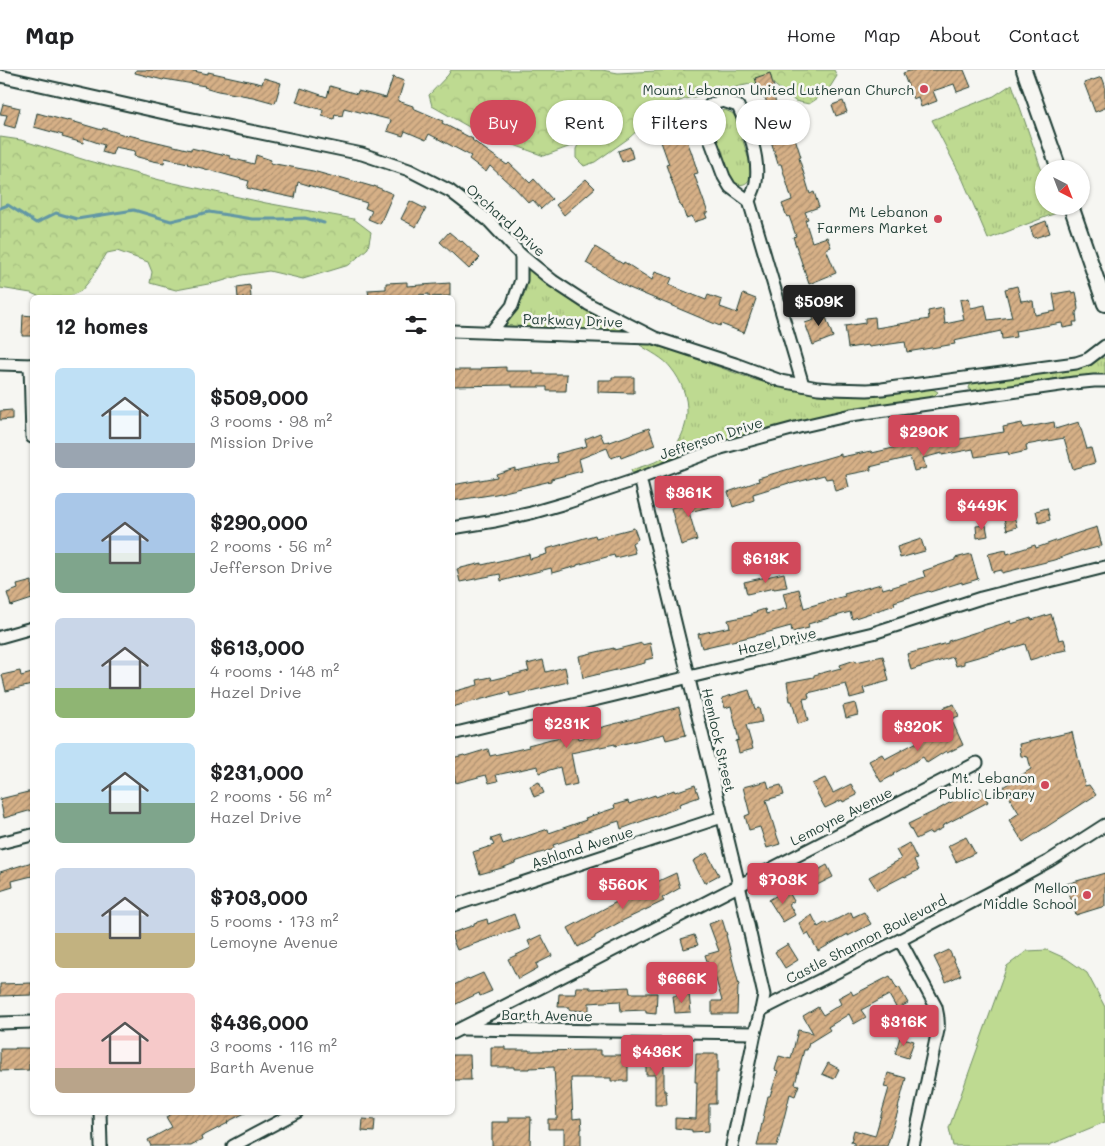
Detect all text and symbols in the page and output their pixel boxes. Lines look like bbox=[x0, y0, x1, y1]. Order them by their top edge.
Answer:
text: Map bbox=[25, 19, 74, 50]
text: Home bbox=[787, 23, 836, 47]
text: Map bbox=[864, 23, 900, 47]
text: About bbox=[928, 23, 981, 47]
text: Contact bbox=[1009, 23, 1080, 47]
place label: Mount Lebanon United Lutheran Church bbox=[643, 80, 914, 99]
marker: Mount Lebanon United Lutheran Church bbox=[918, 83, 930, 95]
chip: Buy bbox=[470, 100, 536, 145]
chip: Rent bbox=[546, 100, 623, 145]
chip: Filters bbox=[633, 100, 726, 145]
chip: New bbox=[736, 100, 810, 145]
north arrow bbox=[1035, 160, 1090, 215]
map controls bbox=[1035, 160, 1090, 215]
street label: Orchard Drive bbox=[462, 179, 550, 261]
place label: Mt Lebanon Farmers Market bbox=[817, 202, 928, 237]
marker: Mt Lebanon Farmers Market bbox=[932, 213, 944, 225]
pin: $509K bbox=[784, 284, 854, 327]
text: $509K bbox=[794, 290, 844, 311]
street label: Parkway Drive bbox=[523, 309, 623, 331]
icon: filters bbox=[402, 311, 430, 339]
text: 12 homes bbox=[55, 312, 148, 339]
text: $509,000 bbox=[210, 383, 308, 410]
icon: home bbox=[95, 388, 155, 448]
text: 3 rooms · 98 m² bbox=[210, 410, 332, 431]
street label: Jefferson Drive bbox=[657, 412, 765, 464]
pin: $290K bbox=[889, 414, 959, 457]
text: $290K bbox=[899, 420, 949, 441]
text: Mission Drive bbox=[210, 431, 314, 452]
pin: $361K bbox=[654, 476, 724, 518]
text: $361K bbox=[666, 481, 712, 502]
pin: $449K bbox=[947, 488, 1017, 531]
text: $449K bbox=[957, 494, 1007, 515]
text: $290,000 bbox=[210, 508, 308, 535]
icon: home bbox=[95, 513, 155, 573]
text: 2 rooms · 56 m² bbox=[210, 535, 332, 556]
pin: $613K bbox=[731, 542, 801, 584]
text: $613K bbox=[743, 547, 789, 568]
text: Jefferson Drive bbox=[210, 556, 333, 577]
street label: Hazel Drive bbox=[736, 623, 818, 659]
text: $613,000 bbox=[210, 633, 305, 660]
icon: home bbox=[95, 638, 155, 698]
text: 4 rooms · 148 m² bbox=[210, 660, 339, 681]
text: Hazel Drive bbox=[210, 681, 302, 702]
street label: Hemlock Street bbox=[698, 686, 740, 794]
pin: $231K bbox=[532, 706, 602, 749]
pin: $320K bbox=[883, 710, 953, 752]
text: $231K bbox=[544, 712, 590, 733]
text: $320K bbox=[893, 715, 943, 736]
text: $231,000 bbox=[210, 758, 304, 785]
icon: home bbox=[95, 763, 155, 823]
place label: Mt. Lebanon Public Library bbox=[939, 768, 1035, 803]
marker: Mt. Lebanon Public Library bbox=[1039, 779, 1051, 791]
street label: Lemoyne Avenue bbox=[787, 782, 895, 850]
text: 2 rooms · 56 m² bbox=[210, 785, 332, 806]
text: Hazel Drive bbox=[210, 806, 302, 827]
street label: Ashland Avenue bbox=[529, 822, 635, 872]
pin: $703K bbox=[748, 862, 818, 905]
pin: $560K bbox=[588, 868, 658, 910]
text: $703K bbox=[758, 868, 808, 889]
text: $560K bbox=[598, 873, 648, 894]
place label: Mellon Middle School bbox=[983, 878, 1077, 913]
text: $703,000 bbox=[210, 883, 308, 910]
icon: home bbox=[95, 888, 155, 948]
marker: Mellon Middle School bbox=[1081, 889, 1093, 901]
street label: Castle Shannon Boulevard bbox=[782, 890, 950, 988]
text: 5 rooms · 173 m² bbox=[210, 910, 339, 931]
text: Lemoyne Avenue bbox=[210, 931, 338, 952]
pin: $666K bbox=[647, 962, 717, 1004]
text: $666K bbox=[657, 967, 707, 988]
pin: $316K bbox=[869, 1004, 939, 1047]
street label: Barth Avenue bbox=[501, 1005, 593, 1025]
text: $436,000 bbox=[210, 1008, 309, 1035]
text: $316K bbox=[881, 1010, 927, 1031]
icon: home bbox=[95, 1013, 155, 1073]
pin: $436K bbox=[622, 1034, 692, 1077]
text: 3 rooms · 116 m² bbox=[210, 1035, 337, 1056]
text: $436K bbox=[632, 1040, 682, 1061]
text: Barth Avenue bbox=[210, 1056, 314, 1077]

